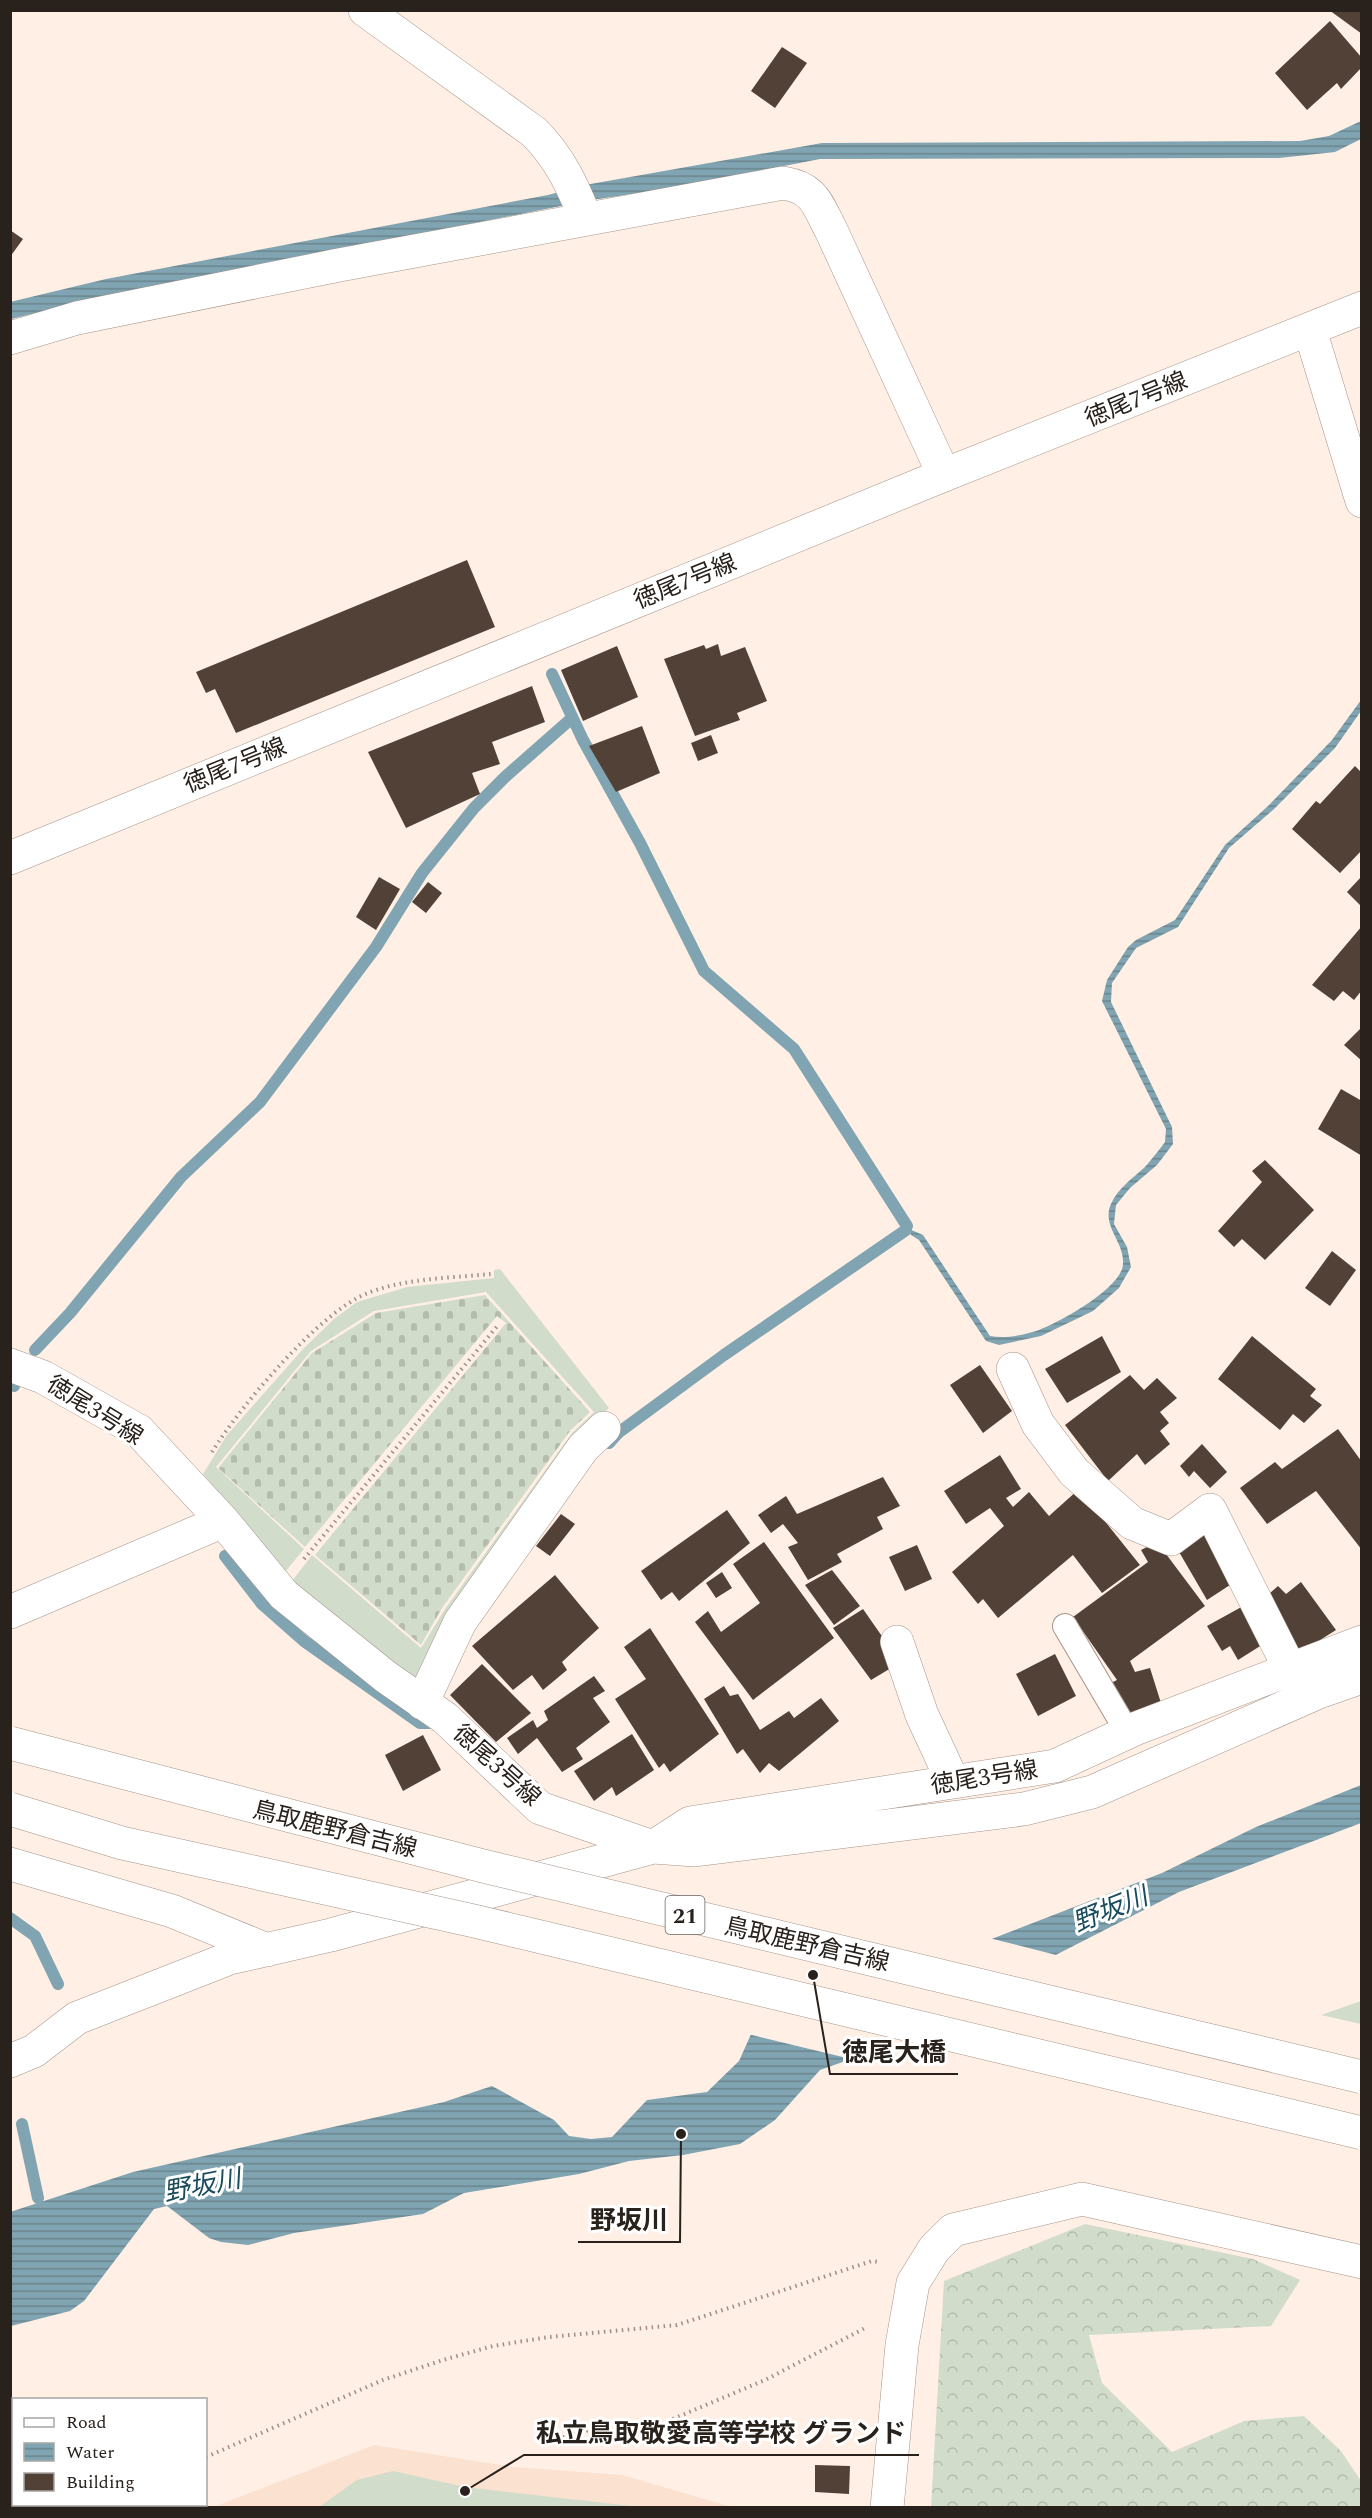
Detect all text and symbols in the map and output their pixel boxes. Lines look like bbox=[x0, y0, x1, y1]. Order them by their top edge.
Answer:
street label: 徳尾7号線 bbox=[1080, 363, 1193, 437]
street label: 徳尾7号線 bbox=[629, 545, 742, 619]
street label: 徳尾7号線 bbox=[179, 729, 292, 803]
street label: 徳尾3号線 bbox=[39, 1367, 150, 1455]
street label: 徳尾3号線 bbox=[444, 1716, 549, 1815]
street label: 徳尾3号線 bbox=[928, 1752, 1040, 1804]
street label: 鳥取鹿野倉吉線 bbox=[249, 1792, 421, 1868]
water label: 野坂川 bbox=[1067, 1876, 1157, 1943]
road number: 21 bbox=[666, 1896, 704, 1934]
street label: 鳥取鹿野倉吉線 bbox=[721, 1909, 893, 1981]
callout: 徳尾大橋 bbox=[830, 2030, 958, 2074]
text: 徳尾大橋 bbox=[842, 2033, 946, 2073]
water label: 野坂川 bbox=[160, 2158, 247, 2213]
callout: 野坂川 bbox=[578, 2198, 680, 2242]
text: 野坂川 bbox=[590, 2201, 668, 2241]
legend bbox=[12, 2398, 207, 2506]
text: Road bbox=[66, 2409, 107, 2436]
callout: 私立鳥取敬愛高等学校 グランド bbox=[524, 2411, 919, 2455]
text: 私立鳥取敬愛高等学校 グランド bbox=[536, 2414, 906, 2454]
text: Water bbox=[66, 2439, 114, 2466]
text: Building bbox=[66, 2469, 135, 2496]

